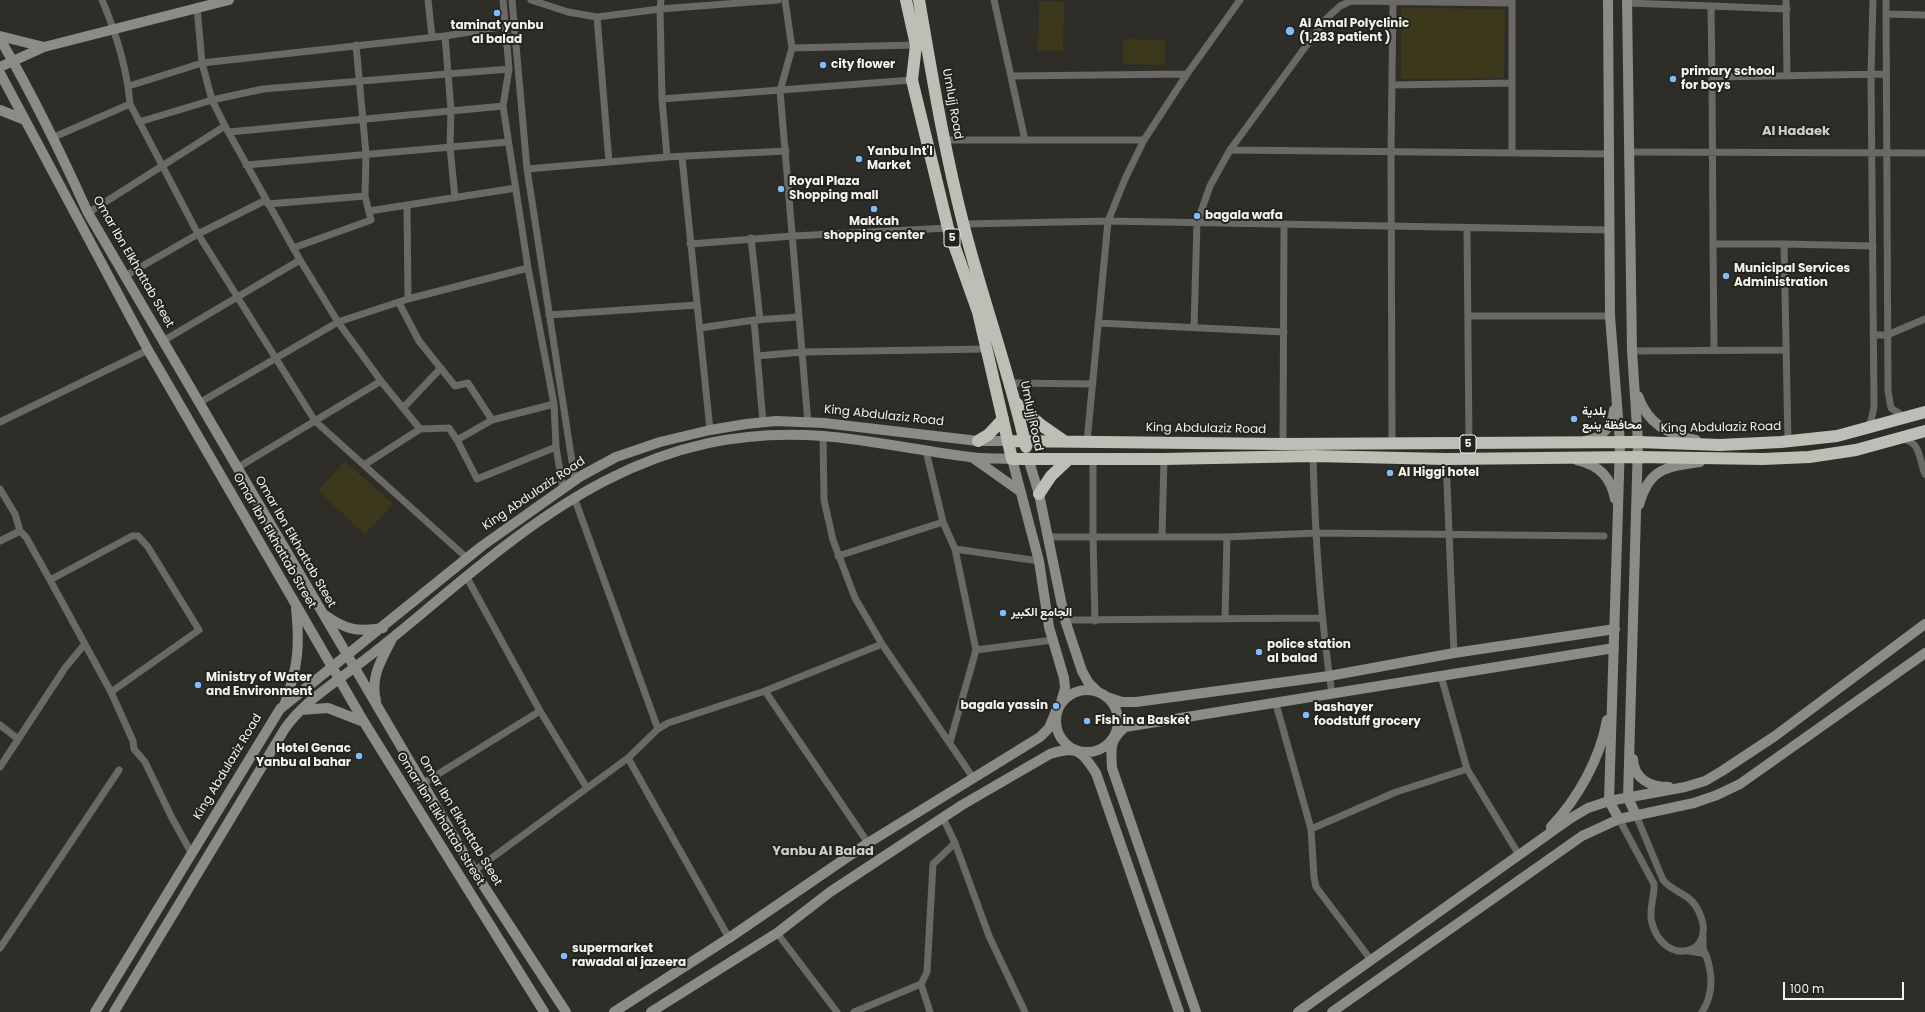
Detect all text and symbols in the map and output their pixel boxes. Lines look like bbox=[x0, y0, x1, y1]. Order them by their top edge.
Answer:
marker: taminat yanbu al balad bbox=[492, 8, 502, 18]
place label: Al Amal Polyclinic (1,283 patient ) bbox=[1299, 17, 1409, 45]
place label: taminat yanbu al balad bbox=[451, 19, 543, 47]
marker: Al Amal Polyclinic (1,283 patient ) bbox=[1284, 25, 1296, 37]
place label: city flower bbox=[831, 58, 895, 72]
marker: city flower bbox=[818, 60, 828, 70]
place label: primary school for boys bbox=[1681, 65, 1775, 93]
street label: Umlujj Road bbox=[939, 68, 965, 140]
marker: primary school for boys bbox=[1668, 74, 1678, 84]
district label: Al Hadaek bbox=[1762, 124, 1830, 140]
place label: Yanbu Int'l Market bbox=[867, 145, 933, 173]
marker: Yanbu Int'l Market bbox=[854, 154, 864, 164]
place label: Royal Plaza Shopping mall bbox=[789, 175, 879, 203]
marker: Royal Plaza Shopping mall bbox=[776, 184, 786, 194]
street label: Omar Ibn Elkhattab Steet bbox=[89, 194, 177, 330]
marker: Makkah shopping center bbox=[869, 204, 879, 214]
place label: bagala wafa bbox=[1205, 209, 1283, 223]
marker: bagala wafa bbox=[1192, 211, 1202, 221]
place label: Makkah shopping center bbox=[823, 215, 925, 243]
road number: 5 bbox=[944, 229, 960, 247]
place label: Municipal Services Administration bbox=[1734, 262, 1850, 290]
marker: Municipal Services Administration bbox=[1721, 271, 1731, 281]
street label: Umlujj Road bbox=[1017, 380, 1045, 452]
street label: King Abdulaziz Road bbox=[823, 403, 945, 429]
place label: بلدية محافظة ينبع bbox=[1582, 405, 1642, 433]
marker: بلدية محافظة ينبع bbox=[1569, 414, 1579, 424]
street label: King Abdulaziz Road bbox=[1661, 420, 1781, 436]
street label: King Abdulaziz Road bbox=[1146, 421, 1266, 437]
road number: 5 bbox=[1460, 435, 1476, 453]
street label: King Abdulaziz Road bbox=[480, 454, 588, 534]
place label: Al Higgi hotel bbox=[1398, 466, 1479, 480]
marker: Al Higgi hotel bbox=[1385, 468, 1395, 478]
street label: Omar Ibn Elkhattab Street bbox=[229, 471, 319, 611]
street label: Omar Ibn Elkhattab Steet bbox=[251, 474, 339, 610]
place label: الجامع الكبير bbox=[1011, 606, 1072, 620]
marker: الجامع الكبير bbox=[998, 608, 1008, 618]
place label: police station al balad bbox=[1267, 638, 1351, 666]
marker: police station al balad bbox=[1254, 647, 1264, 657]
place label: Ministry of Water and Environment bbox=[206, 671, 312, 699]
marker: Ministry of Water and Environment bbox=[193, 680, 203, 690]
place label: bagala yassin bbox=[960, 699, 1048, 713]
marker: bagala yassin bbox=[1051, 701, 1061, 711]
place label: bashayer foodstuff grocery bbox=[1314, 701, 1421, 729]
marker: bashayer foodstuff grocery bbox=[1301, 710, 1311, 720]
street label: King Abdulaziz Road bbox=[191, 712, 265, 822]
place label: Fish in a Basket bbox=[1095, 714, 1190, 728]
marker: Fish in a Basket bbox=[1082, 716, 1092, 726]
place label: Hotel Genac Yanbu al bahar bbox=[256, 742, 351, 770]
street label: Omar Ibn Elkhattab Street bbox=[393, 750, 487, 888]
marker: Hotel Genac Yanbu al bahar bbox=[354, 751, 364, 761]
street label: Omar Ibn Elkhattab Steet bbox=[415, 753, 505, 889]
district label: Yanbu Al Balad bbox=[772, 844, 874, 860]
place label: supermarket rawadal al jazeera bbox=[572, 942, 686, 970]
marker: supermarket rawadal al jazeera bbox=[559, 951, 569, 961]
scale bar bbox=[1785, 974, 1906, 1000]
text: 100 m bbox=[1790, 980, 1824, 997]

